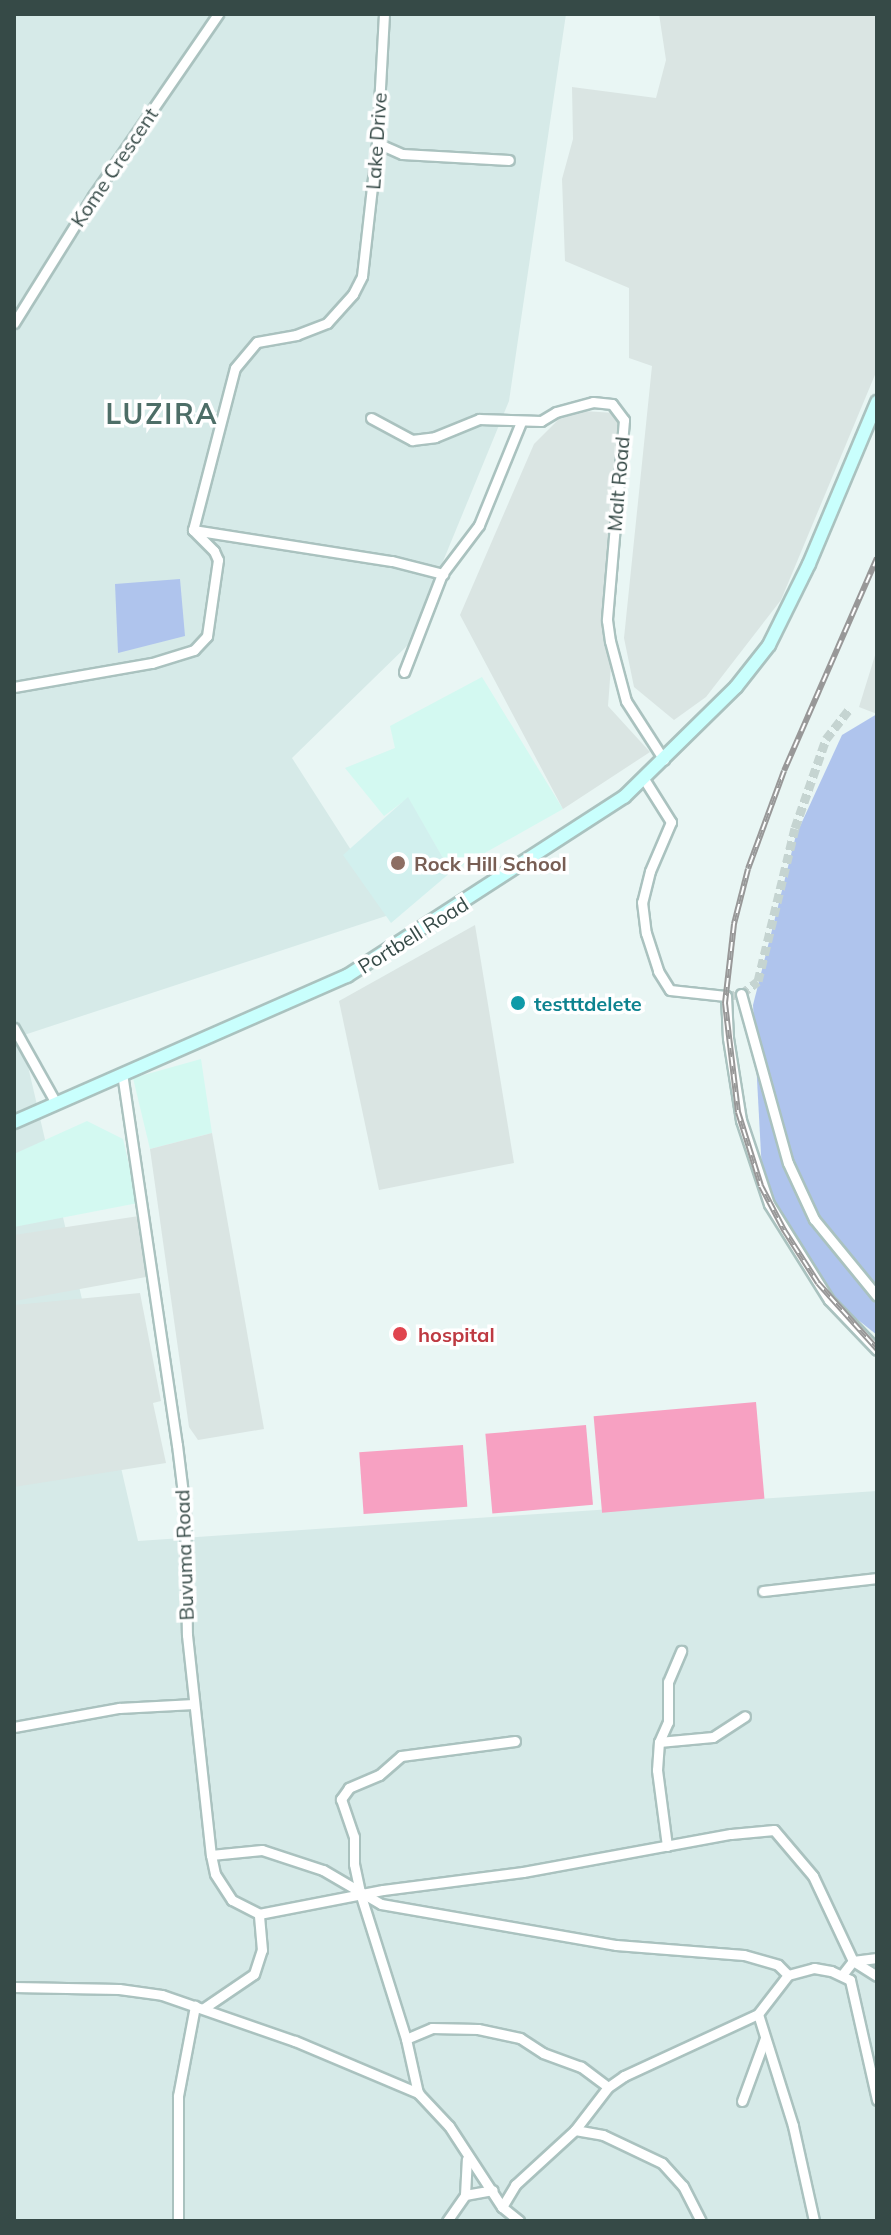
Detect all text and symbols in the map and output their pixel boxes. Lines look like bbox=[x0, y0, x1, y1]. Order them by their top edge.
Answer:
street label: Lake Drive bbox=[361, 92, 391, 190]
street label: Kome Crescent bbox=[65, 103, 163, 231]
district label: LUZIRA bbox=[106, 397, 218, 431]
street label: Malt Road bbox=[602, 436, 634, 532]
place label: Rock Hill School bbox=[414, 851, 567, 875]
marker: Rock Hill School bbox=[389, 854, 407, 872]
street label: Portbell Road bbox=[353, 892, 473, 978]
place label: testttdelete bbox=[534, 991, 642, 1015]
marker: testttdelete bbox=[509, 994, 527, 1012]
place label: hospital bbox=[418, 1322, 495, 1346]
marker: hospital bbox=[389, 1323, 411, 1345]
street label: Buvuma Road bbox=[170, 1489, 198, 1621]

